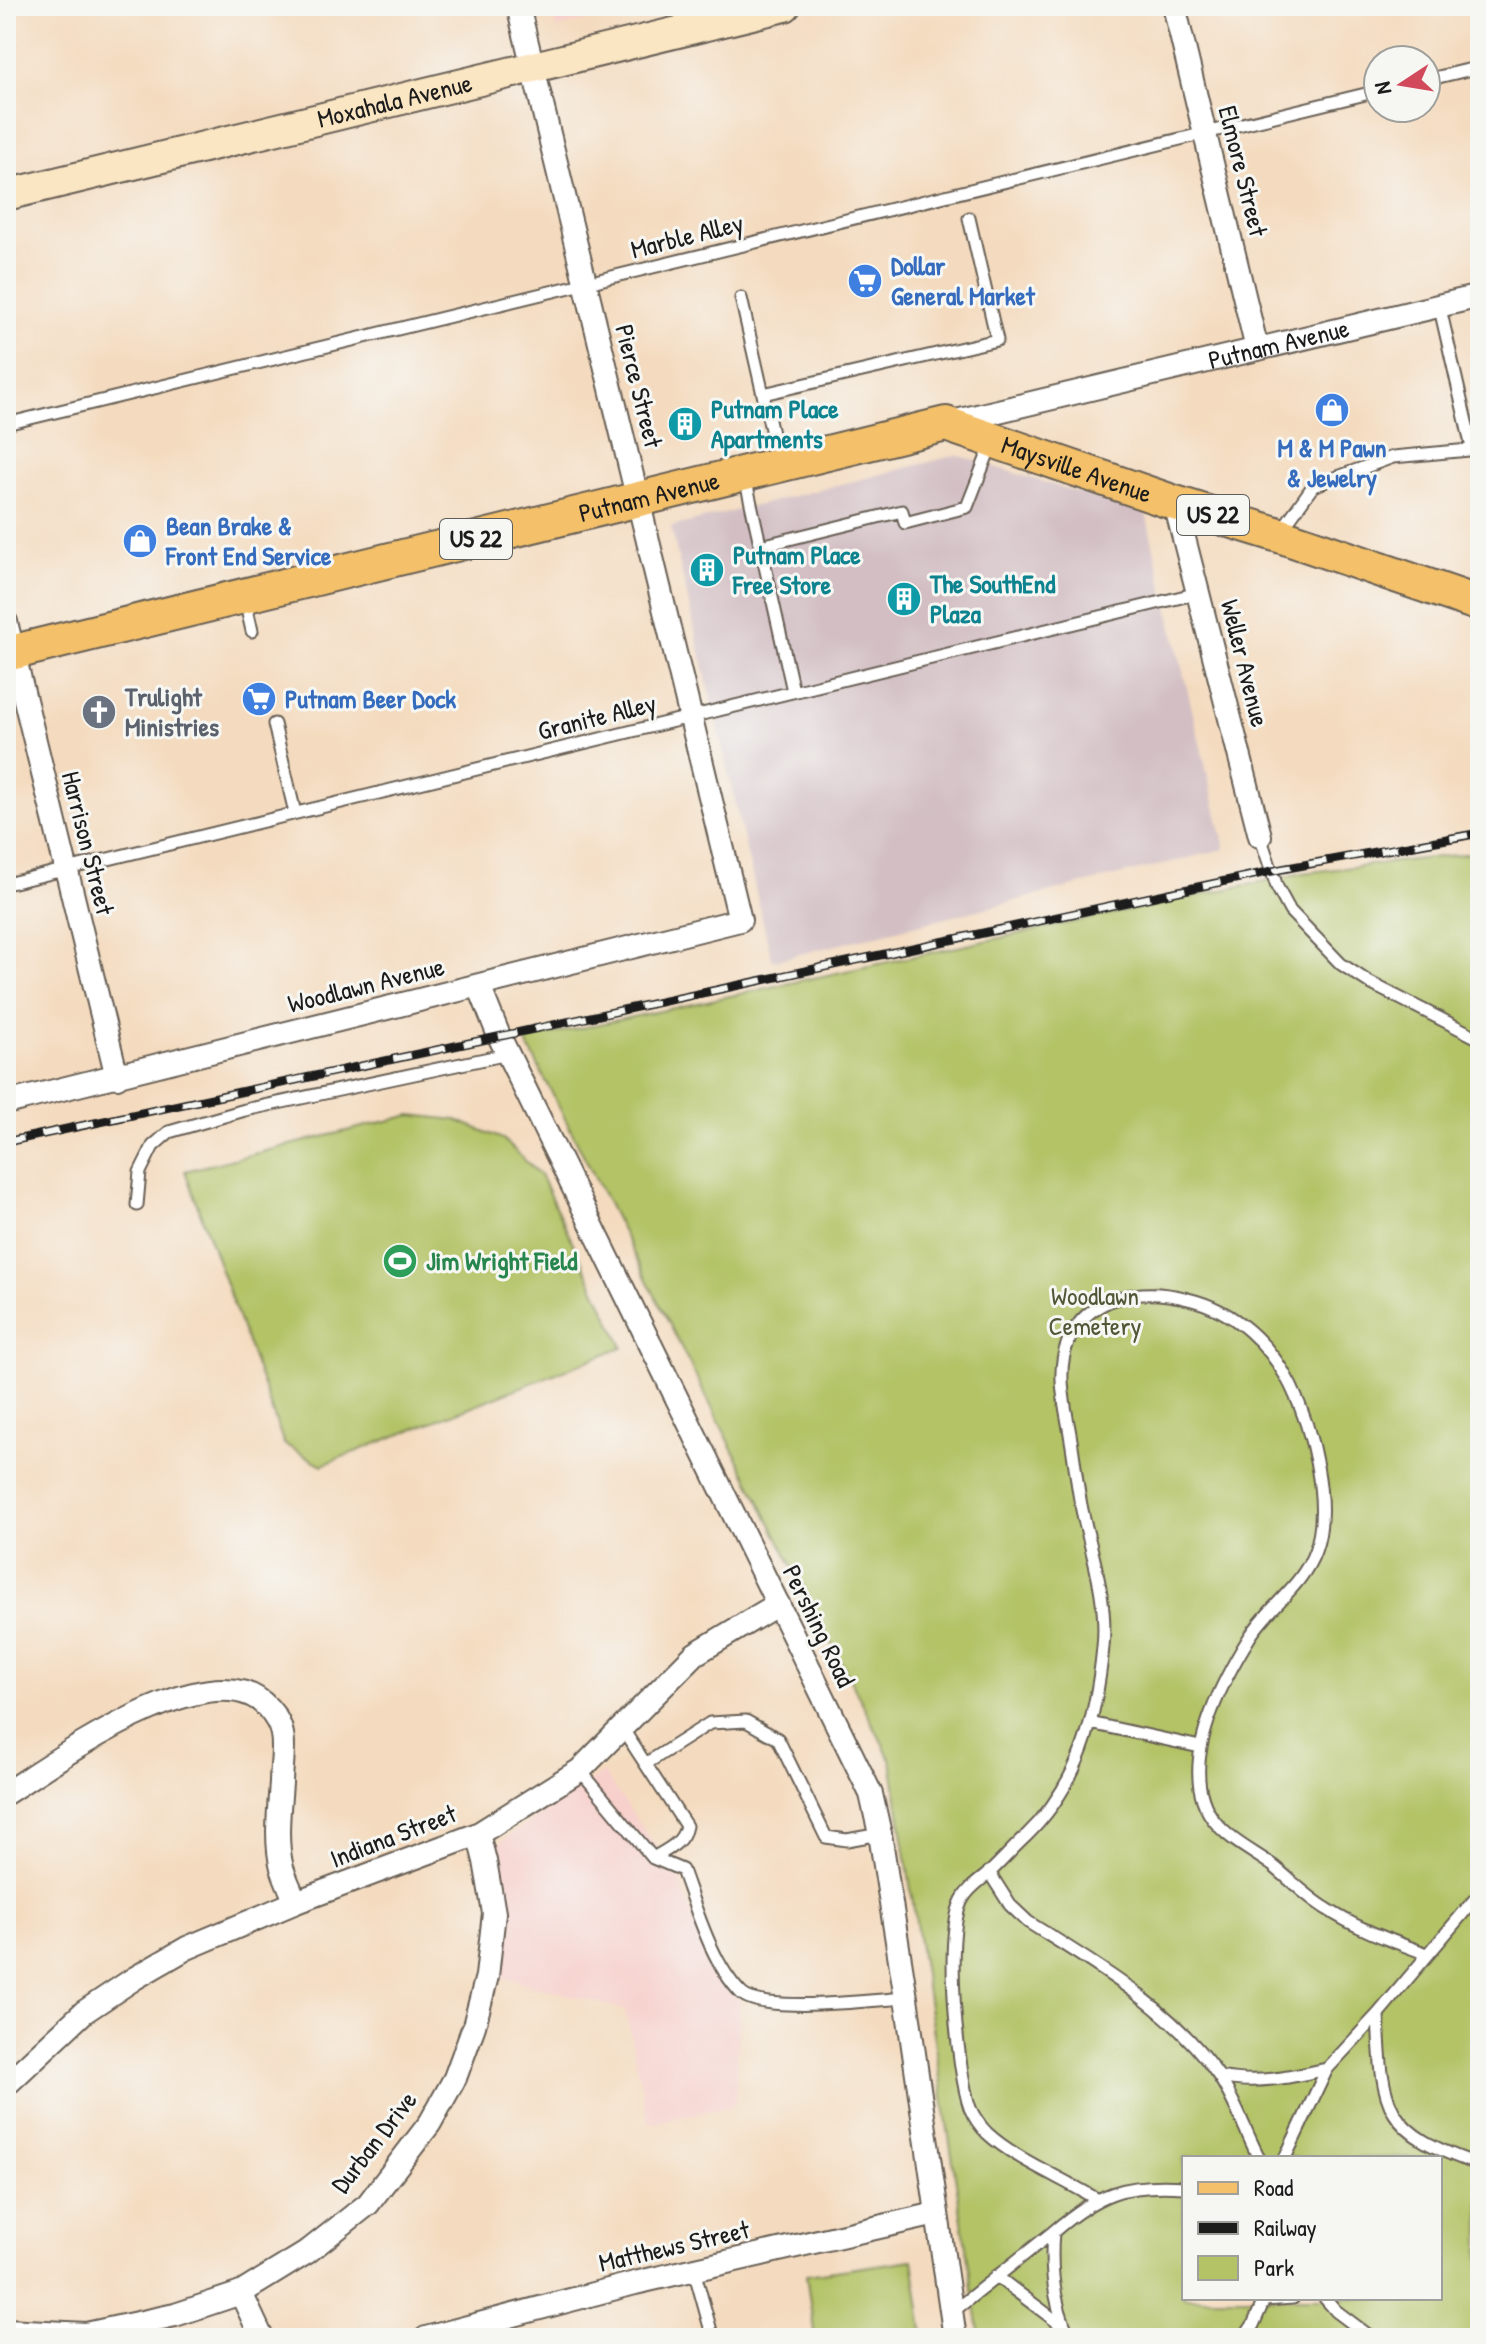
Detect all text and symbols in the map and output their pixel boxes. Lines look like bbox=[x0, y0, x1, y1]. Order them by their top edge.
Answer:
north arrow bbox=[1362, 44, 1442, 124]
street label: Moxahala Avenue bbox=[314, 65, 476, 136]
text: N bbox=[1366, 79, 1398, 97]
street label: Elmore Street bbox=[1210, 102, 1277, 241]
street label: Marble Alley bbox=[627, 205, 747, 266]
place label: Dollar General Market bbox=[891, 248, 1036, 313]
supermarket icon: Dollar General Market bbox=[846, 262, 884, 300]
street label: Putnam Avenue bbox=[1205, 310, 1352, 377]
street label: Pierce Street bbox=[607, 321, 672, 452]
place label: Putnam Place Apartments bbox=[711, 391, 839, 457]
shop icon: M & M Pawn & Jewelry bbox=[1313, 391, 1351, 429]
building icon: Putnam Place Apartments bbox=[666, 405, 704, 443]
street label: Maysville Avenue bbox=[997, 427, 1157, 511]
place label: M & M Pawn & Jewelry bbox=[1277, 430, 1387, 496]
street label: Putnam Avenue bbox=[575, 462, 723, 530]
road number: US 22 bbox=[1177, 495, 1249, 535]
place label: Bean Brake & Front End Service bbox=[165, 508, 332, 573]
road number: US 22 bbox=[440, 519, 512, 559]
shop icon: Bean Brake & Front End Service bbox=[121, 522, 159, 560]
place label: Putnam Place Free Store bbox=[732, 537, 861, 602]
building icon: Putnam Place Free Store bbox=[688, 551, 726, 589]
place label: The SouthEnd Plaza bbox=[929, 566, 1056, 631]
building icon: The SouthEnd Plaza bbox=[885, 580, 923, 618]
street label: Weller Avenue bbox=[1213, 596, 1278, 730]
place label: Trulight Ministries bbox=[124, 679, 219, 744]
supermarket icon: Putnam Beer Dock bbox=[240, 680, 278, 718]
place label: Putnam Beer Dock bbox=[285, 681, 456, 716]
street label: Granite Alley bbox=[534, 685, 660, 748]
church icon: Trulight Ministries bbox=[80, 693, 118, 731]
street label: Harrison Street bbox=[54, 767, 123, 919]
street label: Woodlawn Avenue bbox=[284, 948, 448, 1021]
sports icon: Jim Wright Field bbox=[381, 1242, 419, 1280]
place label: Jim Wright Field bbox=[426, 1243, 578, 1279]
park label: Woodlawn Cemetery bbox=[1049, 1278, 1141, 1343]
street label: Pershing Road bbox=[775, 1559, 864, 1693]
street label: Indiana Street bbox=[325, 1795, 462, 1876]
street label: Durban Drive bbox=[323, 2084, 424, 2200]
legend bbox=[1182, 2156, 1442, 2300]
text: Road bbox=[1254, 2171, 1293, 2203]
street label: Matthews Street bbox=[595, 2211, 754, 2280]
text: Railway bbox=[1254, 2211, 1317, 2243]
text: Park bbox=[1254, 2251, 1294, 2283]

